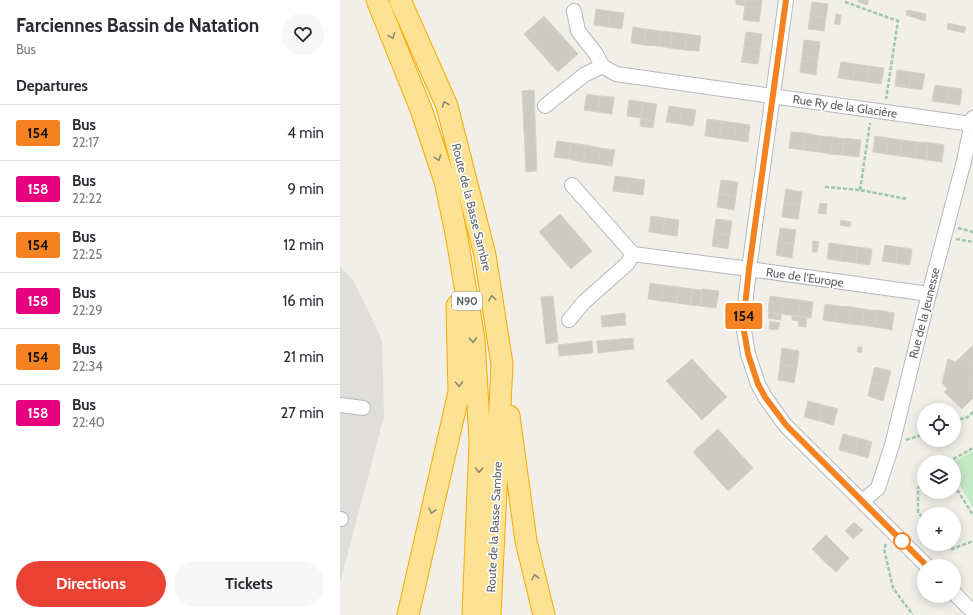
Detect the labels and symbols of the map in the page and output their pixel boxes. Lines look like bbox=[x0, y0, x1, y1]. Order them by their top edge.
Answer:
one-way arrow bbox=[387, 33, 395, 40]
street label: Rue Ry de la Glacière bbox=[792, 91, 898, 121]
one-way arrow bbox=[442, 100, 450, 107]
street label: Route de la Basse Sambre bbox=[449, 142, 495, 272]
one-way arrow bbox=[433, 154, 441, 161]
street label: Rue de l'Europe bbox=[765, 264, 845, 290]
street label: Rue de la Jeunesse bbox=[905, 266, 943, 360]
road number: N90 bbox=[452, 292, 482, 310]
one-way arrow bbox=[488, 295, 497, 301]
line badge: 154 bbox=[721, 303, 767, 329]
one-way arrow bbox=[469, 337, 478, 343]
one-way arrow bbox=[455, 381, 463, 387]
street label: Route de la Basse Sambre bbox=[483, 461, 505, 593]
one-way arrow bbox=[475, 467, 484, 473]
one-way arrow bbox=[429, 508, 437, 514]
unlabelled marker bbox=[893, 532, 911, 550]
one-way arrow bbox=[531, 574, 539, 580]

